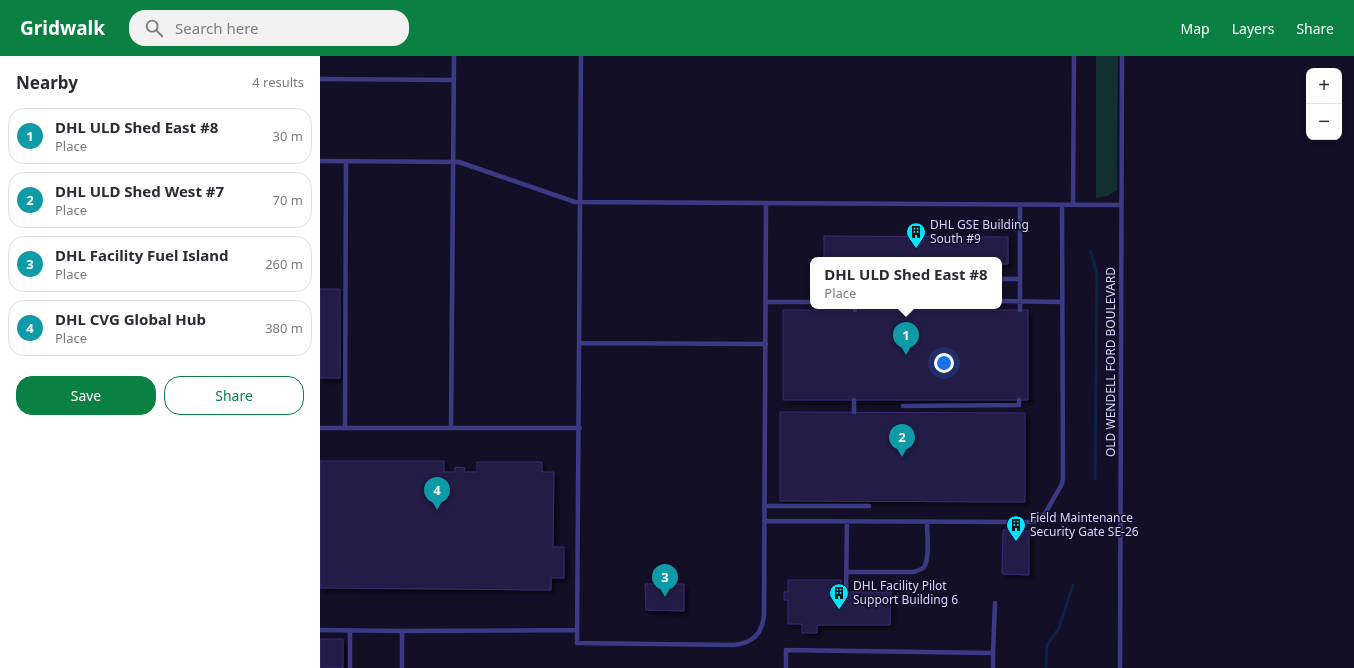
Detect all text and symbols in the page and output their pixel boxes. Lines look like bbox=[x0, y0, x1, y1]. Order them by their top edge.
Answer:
search box bbox=[129, 10, 409, 46]
text: Gridwalk bbox=[20, 15, 105, 41]
icon: search bbox=[143, 17, 165, 39]
text: Search here bbox=[175, 18, 259, 38]
text: Map bbox=[1181, 19, 1210, 38]
text: Layers bbox=[1232, 19, 1274, 38]
text: Share bbox=[1296, 19, 1334, 38]
map controls bbox=[1306, 68, 1342, 140]
button: + bbox=[1306, 68, 1342, 104]
text: Nearby bbox=[16, 71, 78, 94]
text: 4 results bbox=[252, 73, 304, 91]
button: − bbox=[1306, 104, 1342, 140]
text: DHL ULD Shed East #8 bbox=[55, 117, 218, 137]
text: 1 bbox=[26, 127, 34, 145]
text: 30 m bbox=[273, 127, 303, 145]
text: Place bbox=[55, 137, 87, 155]
text: DHL ULD Shed West #7 bbox=[55, 181, 224, 201]
text: 2 bbox=[26, 191, 34, 209]
text: 70 m bbox=[273, 191, 303, 209]
text: Place bbox=[55, 201, 87, 219]
place label: DHL GSE Building South #9 bbox=[930, 216, 1029, 247]
building icon: DHL GSE Building South #9 bbox=[905, 221, 927, 249]
text: DHL Facility Fuel Island bbox=[55, 245, 228, 265]
text: 3 bbox=[26, 255, 34, 273]
text: 260 m bbox=[265, 255, 303, 273]
popup bbox=[810, 257, 1002, 309]
text: DHL ULD Shed East #8 bbox=[824, 264, 988, 284]
text: Place bbox=[55, 265, 87, 283]
street label: OLD WENDELL FORD BOULEVARD bbox=[1102, 267, 1119, 457]
text: Place bbox=[824, 284, 856, 302]
text: DHL CVG Global Hub bbox=[55, 309, 206, 329]
text: 4 bbox=[26, 319, 34, 337]
text: 380 m bbox=[265, 319, 303, 337]
pin: 1 bbox=[893, 322, 919, 355]
text: Place bbox=[55, 329, 87, 347]
your location bbox=[934, 353, 954, 373]
button: Save bbox=[16, 376, 156, 415]
button: Share bbox=[164, 376, 304, 415]
pin: 2 bbox=[889, 424, 915, 457]
pin: 4 bbox=[424, 477, 450, 510]
place label: Field Maintenance Security Gate SE-26 bbox=[1030, 509, 1139, 540]
building icon: Field Maintenance Security Gate SE-26 bbox=[1005, 514, 1027, 542]
pin: 3 bbox=[652, 564, 678, 597]
place label: DHL Facility Pilot Support Building 6 bbox=[853, 577, 958, 608]
building icon: DHL Facility Pilot Support Building 6 bbox=[828, 582, 850, 610]

